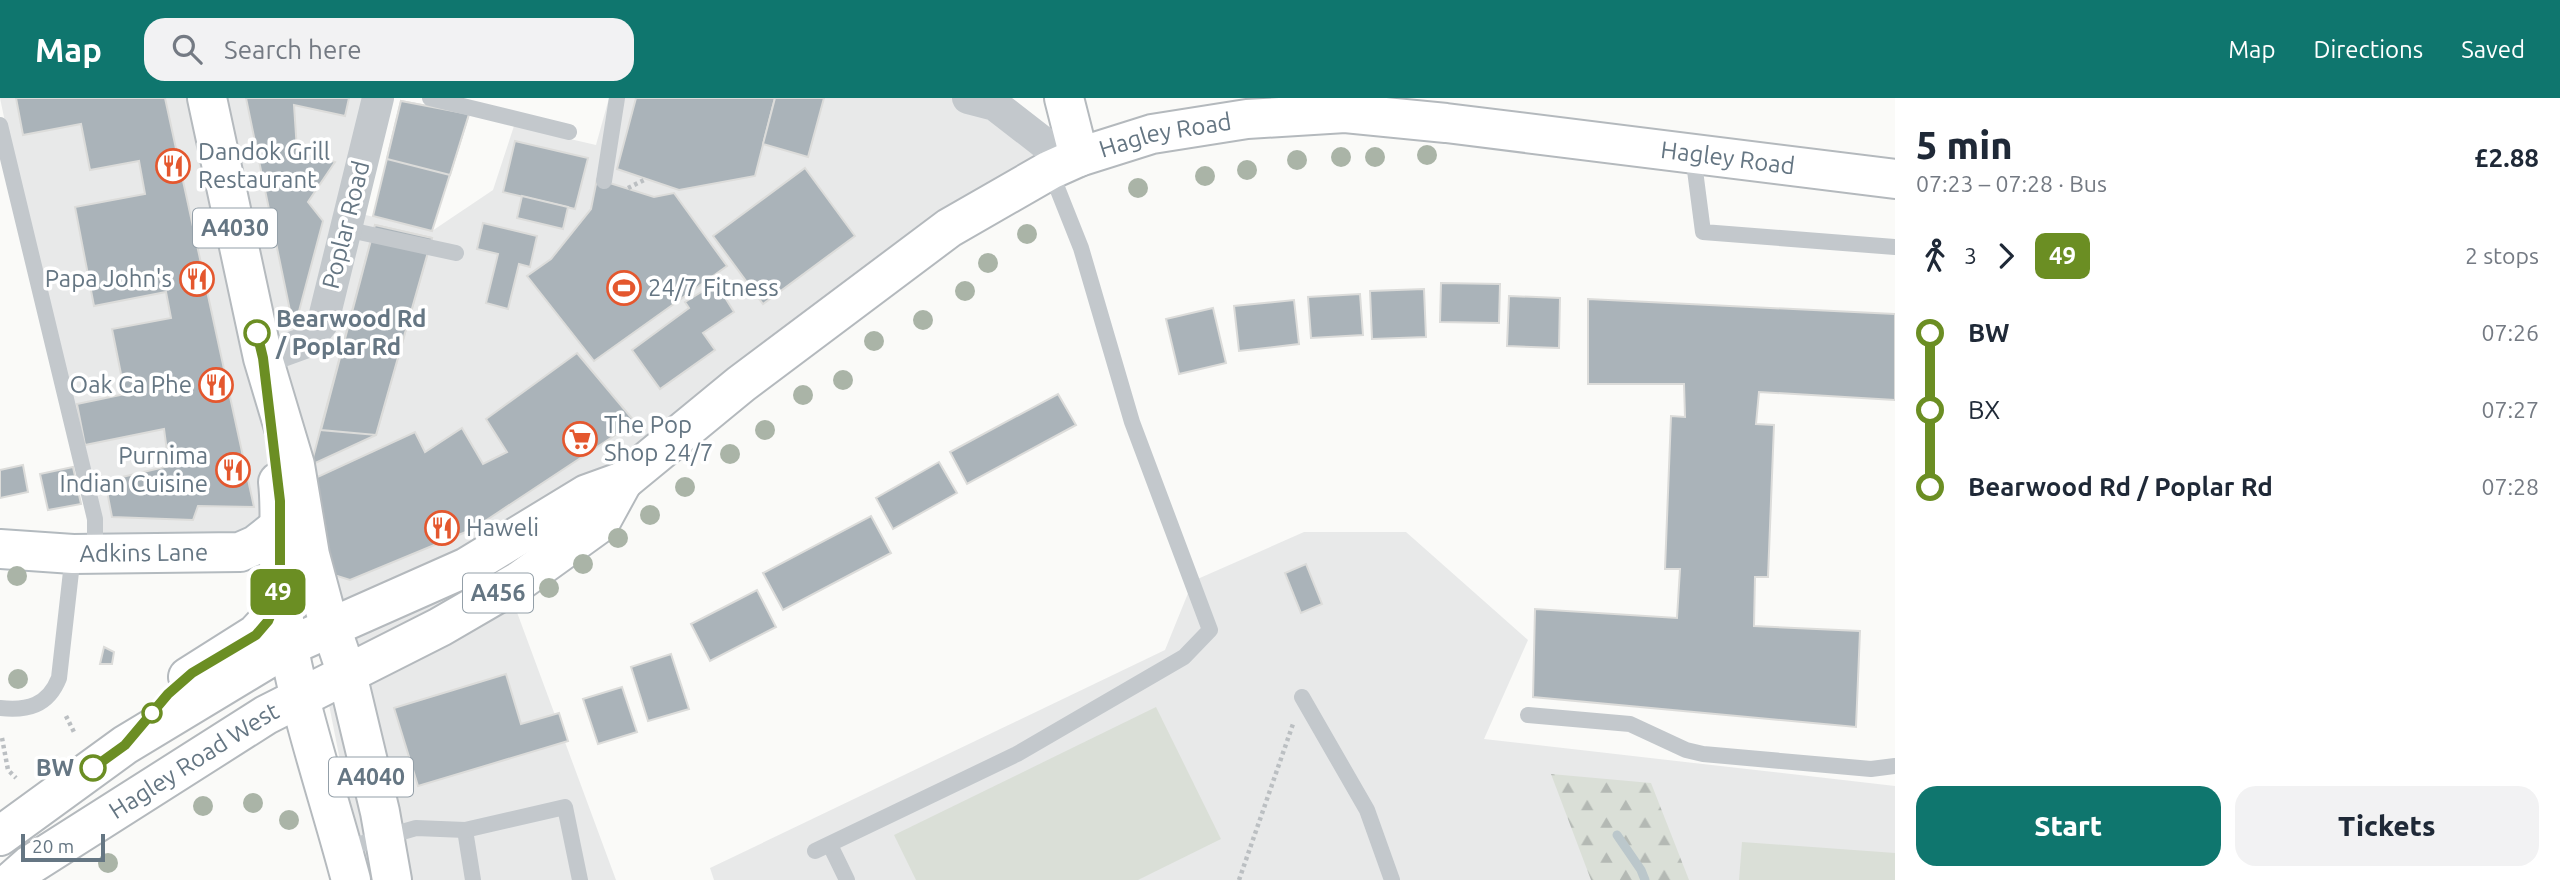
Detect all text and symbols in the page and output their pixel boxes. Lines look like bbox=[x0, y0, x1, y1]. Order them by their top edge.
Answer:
search box bbox=[144, 18, 634, 81]
icon: search bbox=[168, 30, 206, 68]
text: Map bbox=[35, 31, 102, 68]
text: Search here bbox=[224, 35, 362, 64]
text: Map bbox=[2228, 36, 2275, 63]
text: Directions bbox=[2313, 36, 2423, 63]
text: Saved bbox=[2461, 36, 2525, 63]
street label: Hagley Road bbox=[1096, 108, 1233, 163]
text: 5 min bbox=[1916, 124, 2013, 166]
street label: Hagley Road bbox=[1659, 136, 1796, 179]
place label: Dandok Grill Restaurant bbox=[198, 138, 330, 193]
text: £2.88 bbox=[2474, 143, 2539, 172]
restaurant icon: Dandok Grill Restaurant bbox=[154, 147, 192, 185]
street label: Poplar Road bbox=[317, 158, 374, 292]
text: 07:23 – 07:28 · Bus bbox=[1916, 171, 2107, 196]
road number: A4030 bbox=[193, 209, 277, 248]
icon: walk bbox=[1916, 237, 1954, 275]
icon: forward bbox=[1987, 237, 2025, 275]
text: 49 bbox=[2049, 242, 2076, 269]
text: 3 bbox=[1964, 243, 1977, 268]
text: 2 stops bbox=[2465, 243, 2539, 268]
restaurant icon: Papa John's bbox=[178, 260, 216, 298]
place label: Papa John's bbox=[45, 265, 172, 292]
sports icon: 24/7 Fitness bbox=[605, 269, 643, 307]
place label: 24/7 Fitness bbox=[648, 274, 779, 301]
place label: Bearwood Rd / Poplar Rd bbox=[275, 305, 426, 360]
text: BW bbox=[1968, 318, 2010, 347]
marker: Bearwood Rd / Poplar Rd bbox=[244, 320, 270, 346]
text: 07:26 bbox=[2481, 320, 2539, 345]
restaurant icon: Oak Ca Phe bbox=[197, 366, 235, 404]
place label: Oak Ca Phe bbox=[70, 371, 192, 398]
text: BX bbox=[1968, 395, 2000, 424]
text: 07:27 bbox=[2481, 397, 2539, 422]
place label: The Pop Shop 24/7 bbox=[604, 411, 713, 466]
supermarket icon: The Pop Shop 24/7 bbox=[561, 420, 599, 458]
place label: Purnima Indian Cuisine bbox=[60, 442, 208, 497]
restaurant icon: Purnima Indian Cuisine bbox=[214, 451, 252, 489]
text: Bearwood Rd / Poplar Rd bbox=[1968, 472, 2273, 501]
text: 07:28 bbox=[2481, 474, 2539, 499]
restaurant icon: Haweli bbox=[423, 509, 461, 547]
place label: Haweli bbox=[466, 514, 539, 541]
street label: Adkins Lane bbox=[79, 538, 208, 567]
line badge: 49 bbox=[246, 569, 310, 615]
road number: A456 bbox=[463, 573, 533, 612]
text: 49 bbox=[264, 578, 292, 605]
street label: Hagley Road West bbox=[104, 697, 283, 824]
unlabelled marker bbox=[142, 703, 162, 723]
place label: BW bbox=[36, 754, 74, 781]
marker: BW bbox=[80, 755, 106, 781]
road number: A4040 bbox=[329, 758, 413, 796]
button: Start bbox=[1916, 786, 2221, 866]
button: Tickets bbox=[2235, 786, 2539, 866]
scale bar bbox=[21, 831, 105, 863]
text: 20 m bbox=[32, 835, 74, 857]

